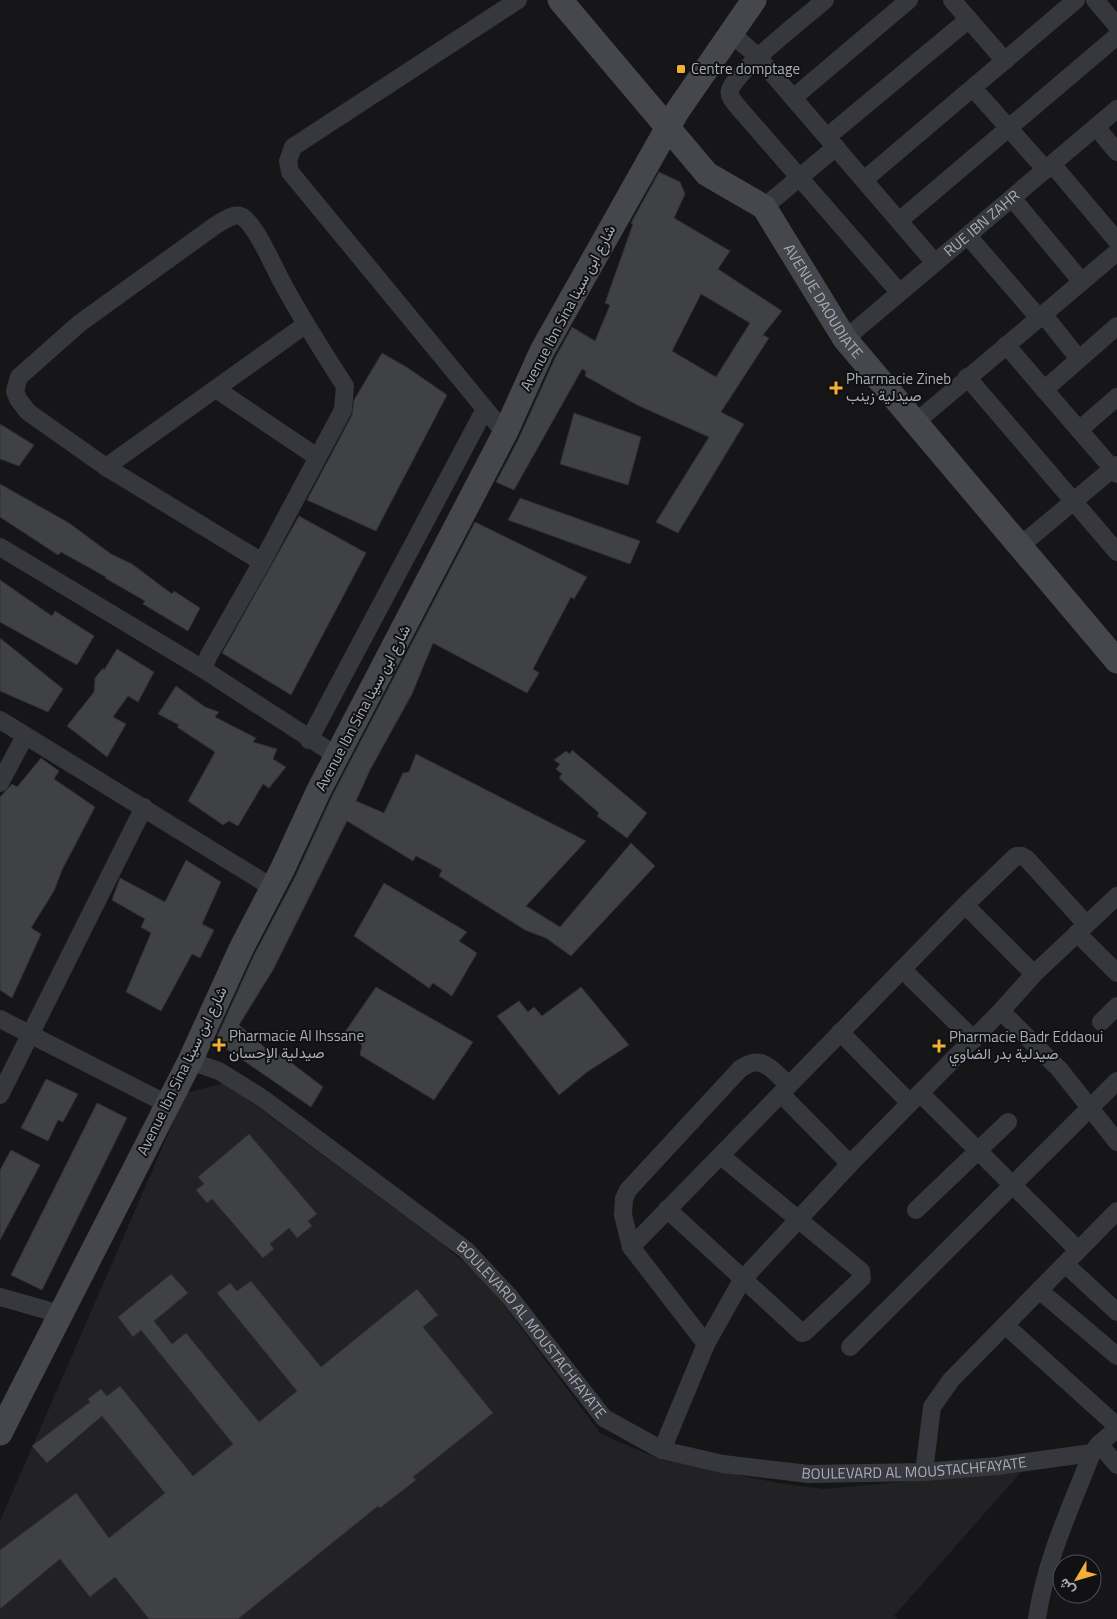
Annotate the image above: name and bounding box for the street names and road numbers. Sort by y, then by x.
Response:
street label: RUE IBN ZAHR [938,184,1024,262]
street label: Avenue Ibn Sina شارع ابن سينا [514,220,621,395]
street label: AVENUE DAOUDIATE [778,239,869,364]
street label: Avenue Ibn Sina شارع ابن سينا [309,620,416,795]
street label: Avenue Ibn Sina شارع ابن سينا [131,982,233,1159]
street label: BOULEVARD AL MOUSTACHFAYATE [452,1235,612,1423]
street label: BOULEVARD AL MOUSTACHFAYATE [800,1450,1028,1485]

